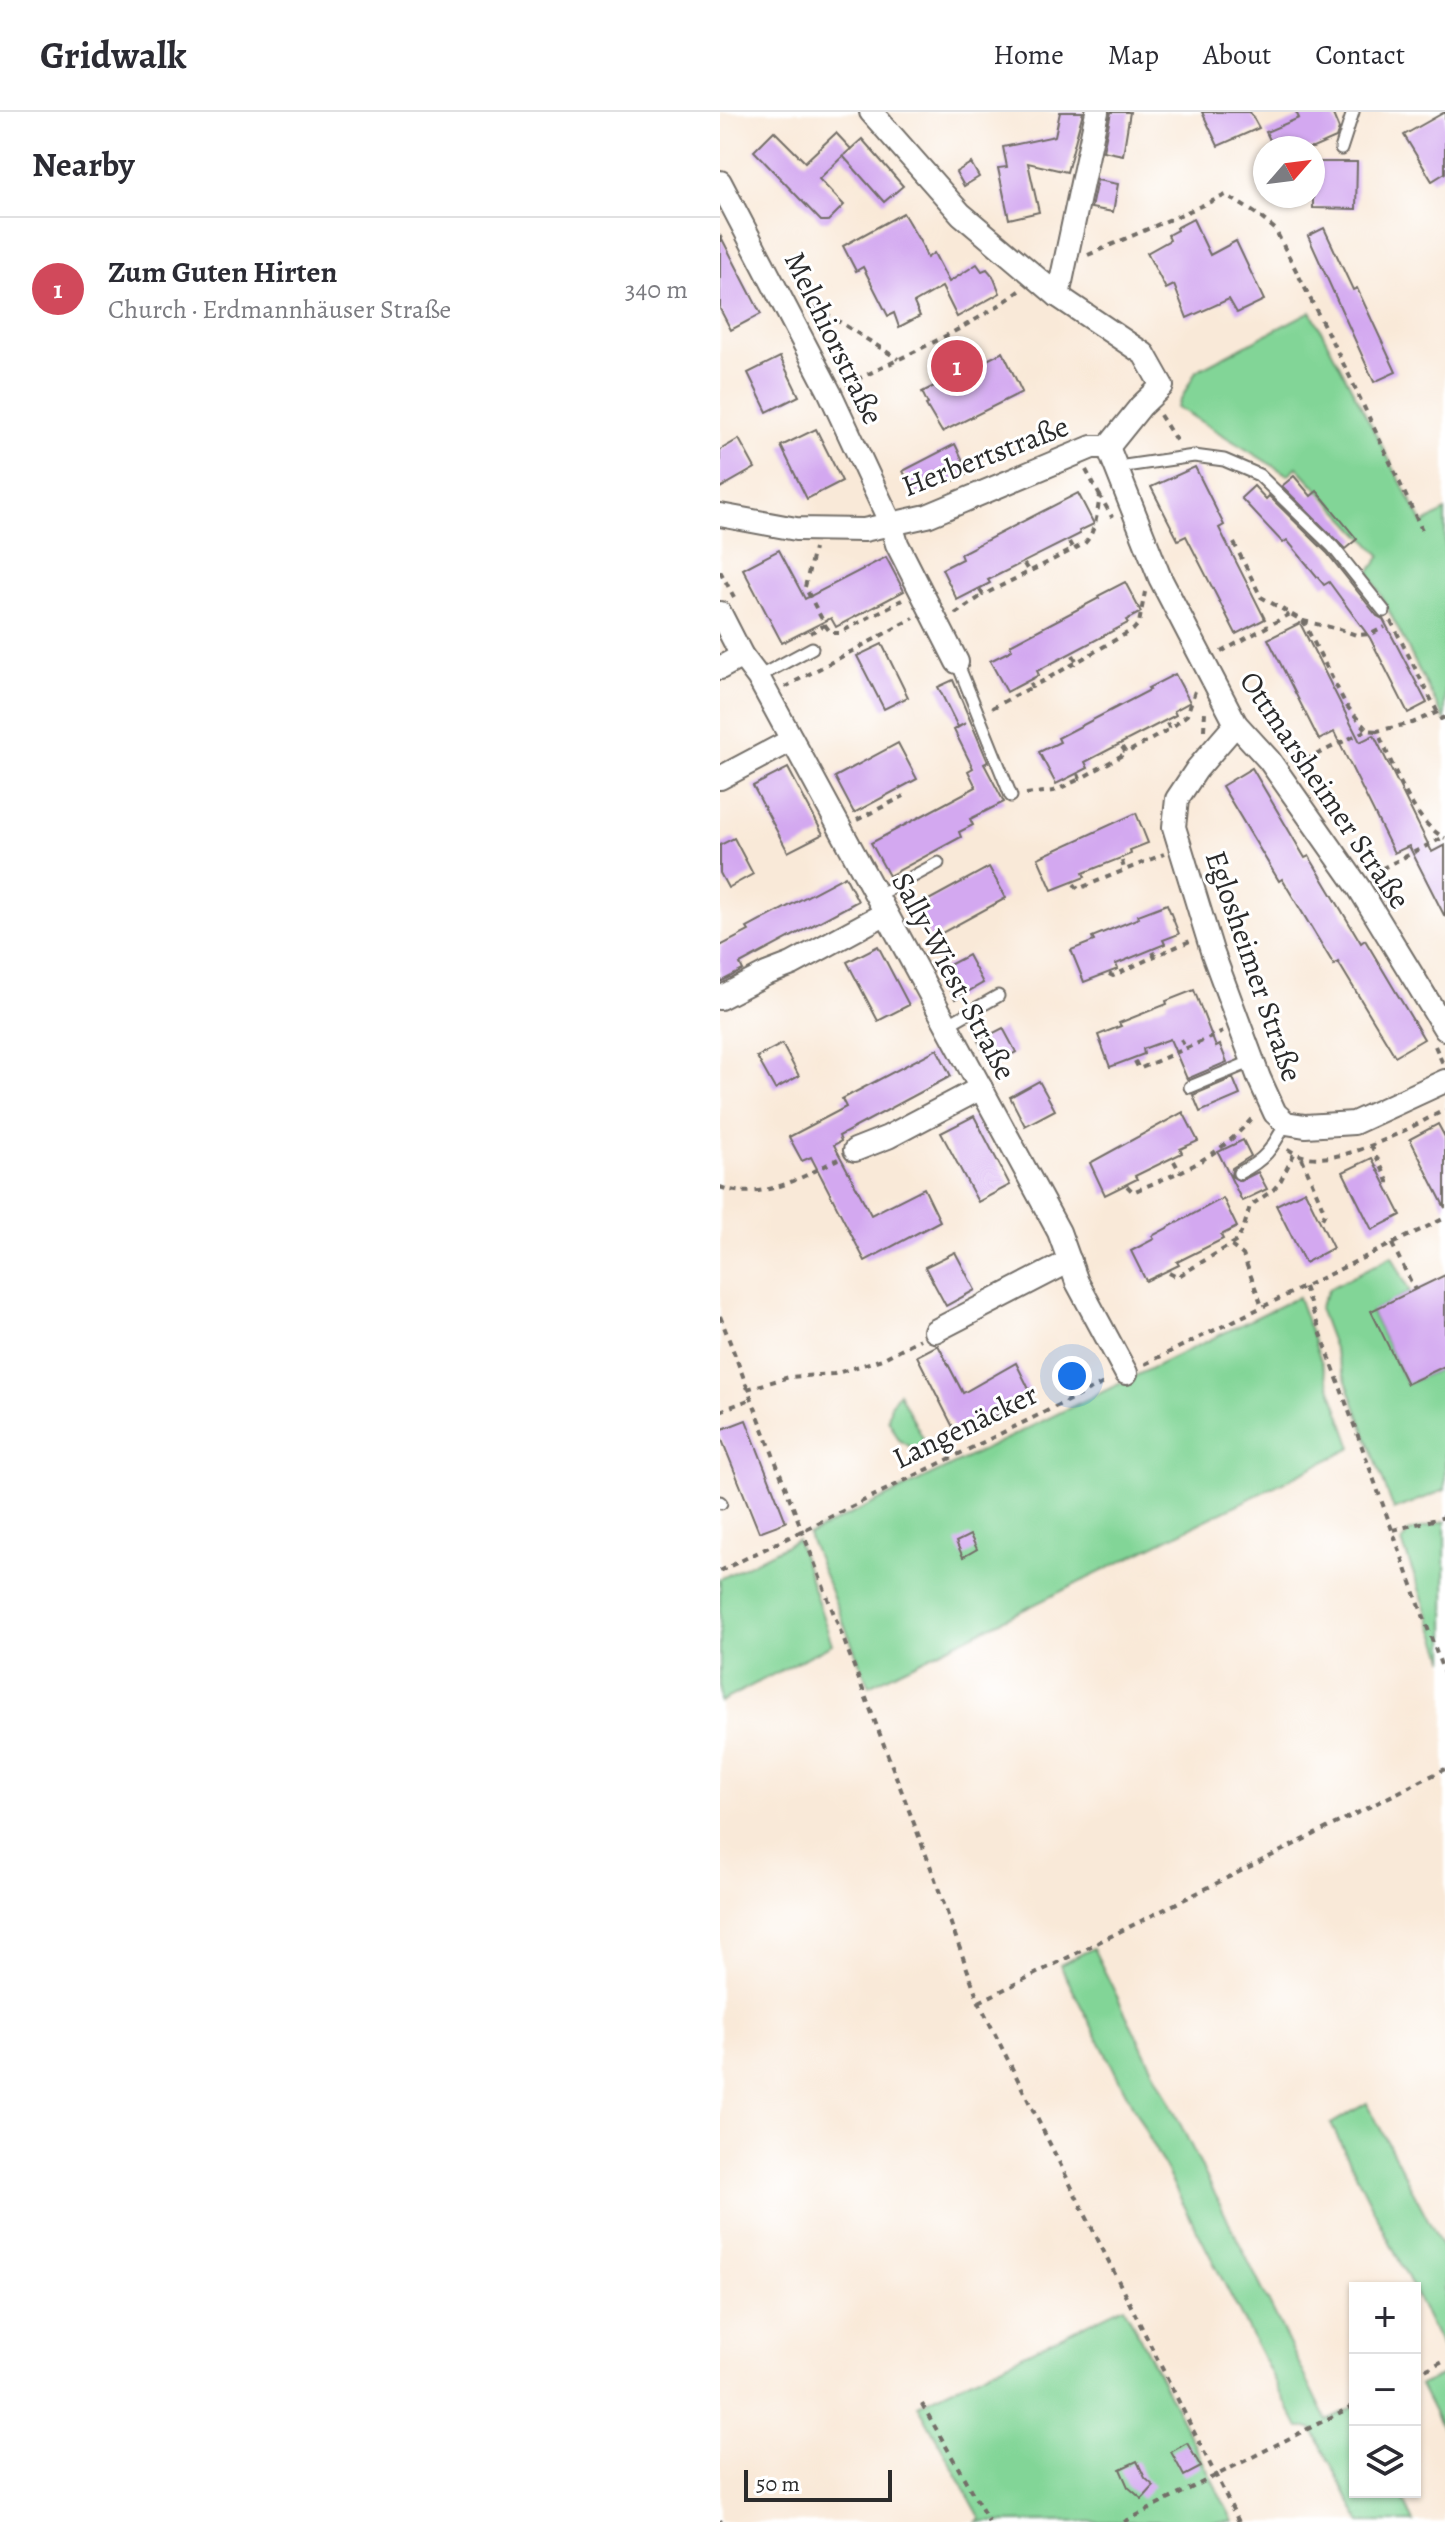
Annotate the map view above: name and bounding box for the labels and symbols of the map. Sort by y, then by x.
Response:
north arrow [1253,136,1325,208]
street label: Melchiorstraße [775,245,893,431]
pin: 1 [931,336,983,396]
street label: Herbertstraße [896,406,1074,506]
street label: Ottmarsheimer Straße [1230,663,1420,917]
street label: Eglosheimer Straße [1196,845,1312,1087]
street label: Sally-Wiest-Straße [882,865,1026,1087]
your location [1052,1356,1092,1396]
street label: Langenäcker [886,1374,1044,1478]
scale bar [744,2466,892,2502]

